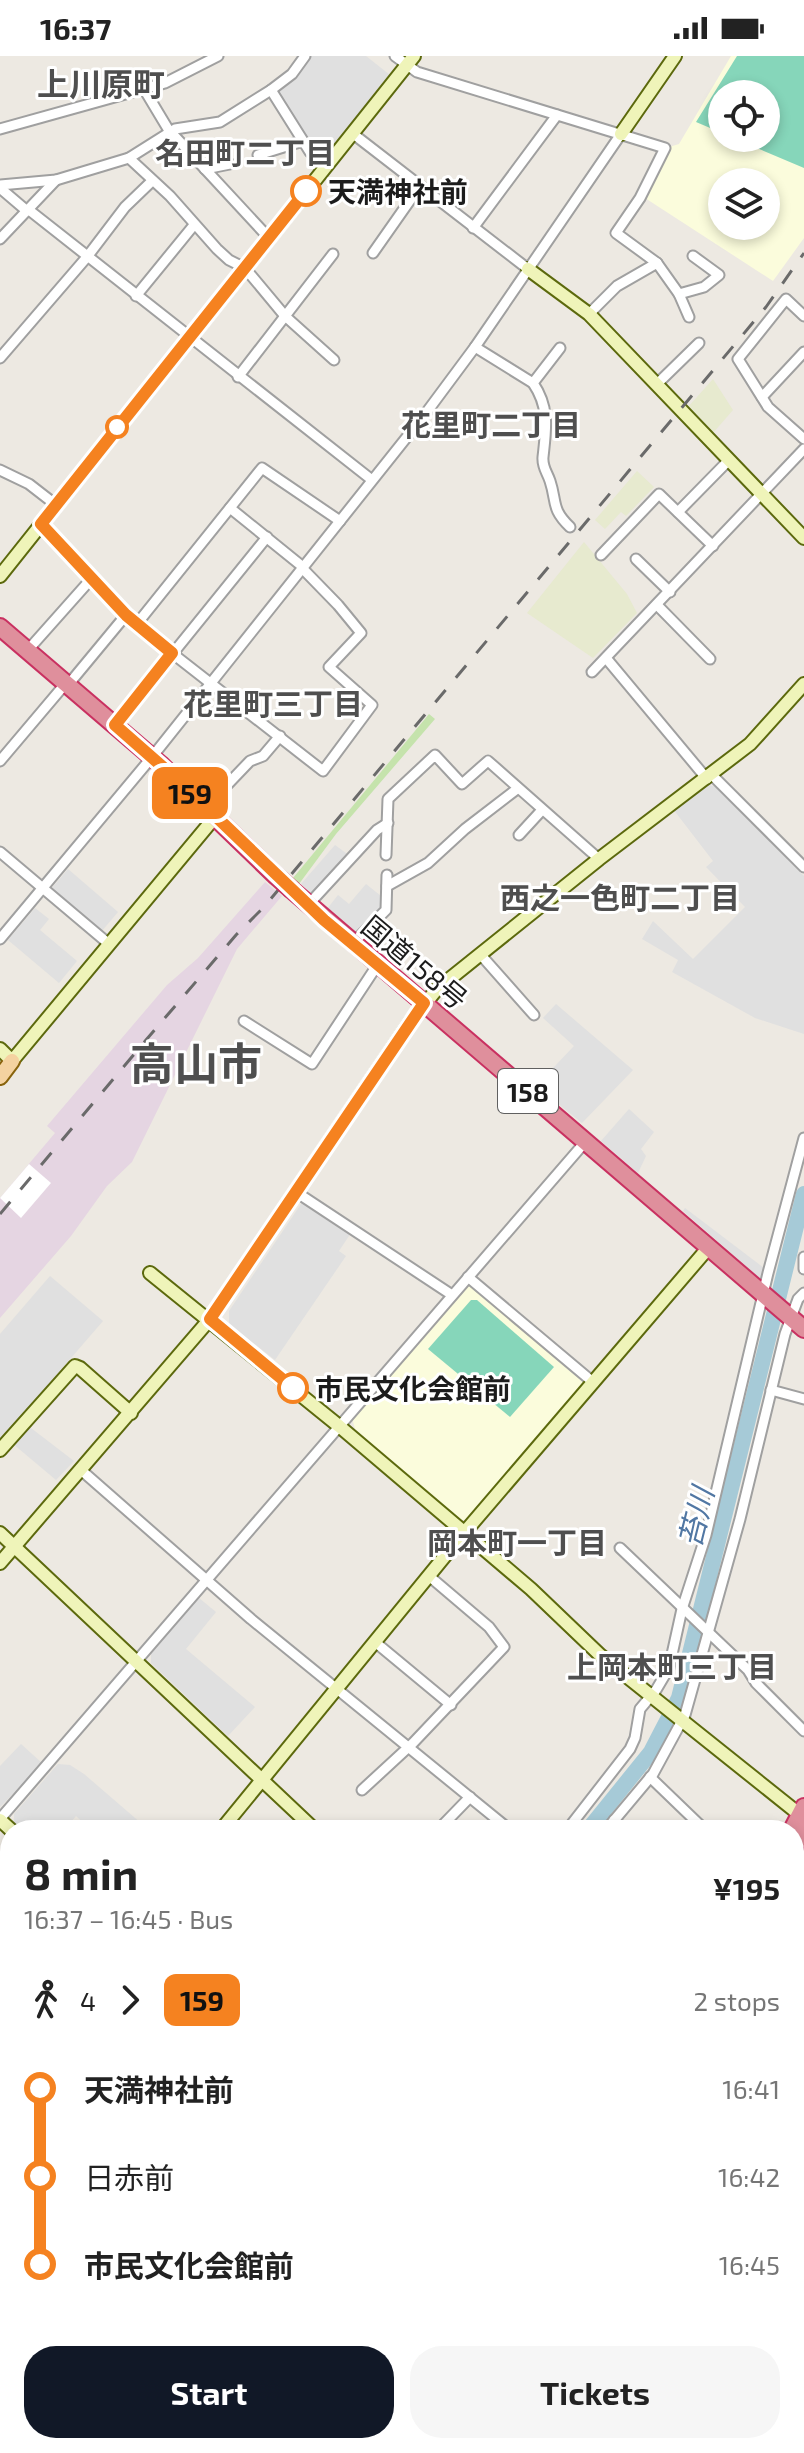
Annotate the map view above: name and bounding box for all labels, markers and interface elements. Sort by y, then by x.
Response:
text: 16:37 [40,10,111,46]
district label: 上川原町 [37,64,165,102]
map controls [708,80,780,240]
button: locate [708,80,780,152]
district label: 名田町二丁目 [155,134,335,170]
button: layers [708,168,780,240]
place label: 天満神社前 [328,174,468,208]
marker: 天満神社前 [291,176,321,206]
district label: 花里町二丁目 [401,406,581,442]
unlabelled marker [106,416,128,438]
district label: 花里町三丁目 [183,685,363,721]
line badge: 159 [144,767,236,819]
text: 159 [168,776,212,810]
district label: 西之一色町二丁目 [500,879,740,915]
street label: 国道158号 [355,908,475,1016]
district label: 高山市 [130,1036,262,1089]
road number: 158 [498,1069,558,1113]
place label: 市民文化会館前 [315,1371,511,1405]
marker: 市民文化会館前 [278,1373,308,1403]
water label: 苔川 [670,1481,720,1550]
district label: 岡本町一丁目 [427,1524,607,1560]
district label: 上岡本町三丁目 [567,1648,777,1684]
text: 8 min [24,1846,138,1899]
text: ¥195 [713,1870,780,1906]
text: 16:37 – 16:45 · Bus [24,1903,233,1934]
icon: walk [24,1978,68,2022]
icon: forward [108,1978,152,2022]
text: 159 [180,1983,224,2017]
text: 4 [80,1985,96,2016]
text: 2 stops [693,1985,780,2016]
text: 天満神社前 [84,2071,234,2107]
text: 16:41 [722,2073,780,2104]
text: 日赤前 [84,2159,174,2195]
text: 16:42 [718,2161,780,2192]
text: 市民文化会館前 [84,2247,294,2283]
text: 16:45 [719,2249,780,2280]
button: Start [24,2346,394,2438]
button: Tickets [410,2346,780,2438]

